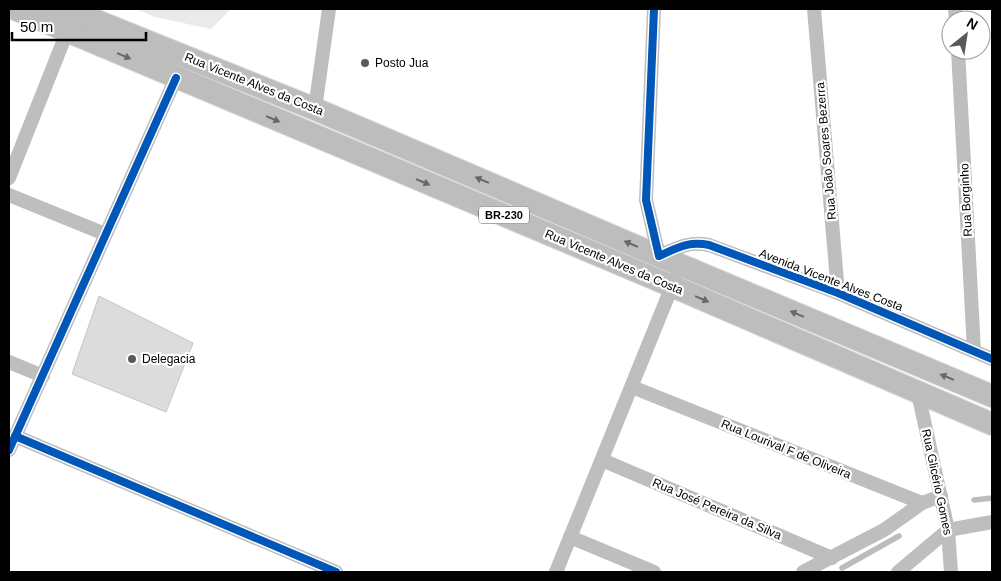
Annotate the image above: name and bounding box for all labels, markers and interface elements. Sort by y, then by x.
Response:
scale bar [12,10,146,42]
north arrow [941,10,991,60]
text: N [964,14,981,33]
text: 50 m [20,18,53,35]
street label: Rua Vicente Alves da Costa [183,50,326,118]
one-way arrow [117,52,131,60]
place label: Posto Jua [375,56,429,70]
marker: Posto Jua [359,57,371,69]
street label: Rua João Soares Bezerra [813,81,839,220]
one-way arrow [266,115,280,123]
street label: Rua Borginho [957,163,975,237]
one-way arrow [475,176,489,184]
one-way arrow [416,178,430,186]
road number: BR-230 [479,206,529,224]
street label: Rua Vicente Alves da Costa [543,227,685,298]
one-way arrow [624,240,638,248]
street label: Avenida Vicente Alves Costa [757,246,905,314]
one-way arrow [695,296,709,304]
one-way arrow [790,310,804,318]
place label: Delegacia [142,352,196,366]
marker: Delegacia [126,353,138,365]
one-way arrow [939,373,954,381]
street label: Rua Lourival F de Oliveira [719,417,853,482]
street label: Rua Glicério Gomes [919,428,955,536]
street label: Rua José Pereira da Silva [650,475,784,543]

